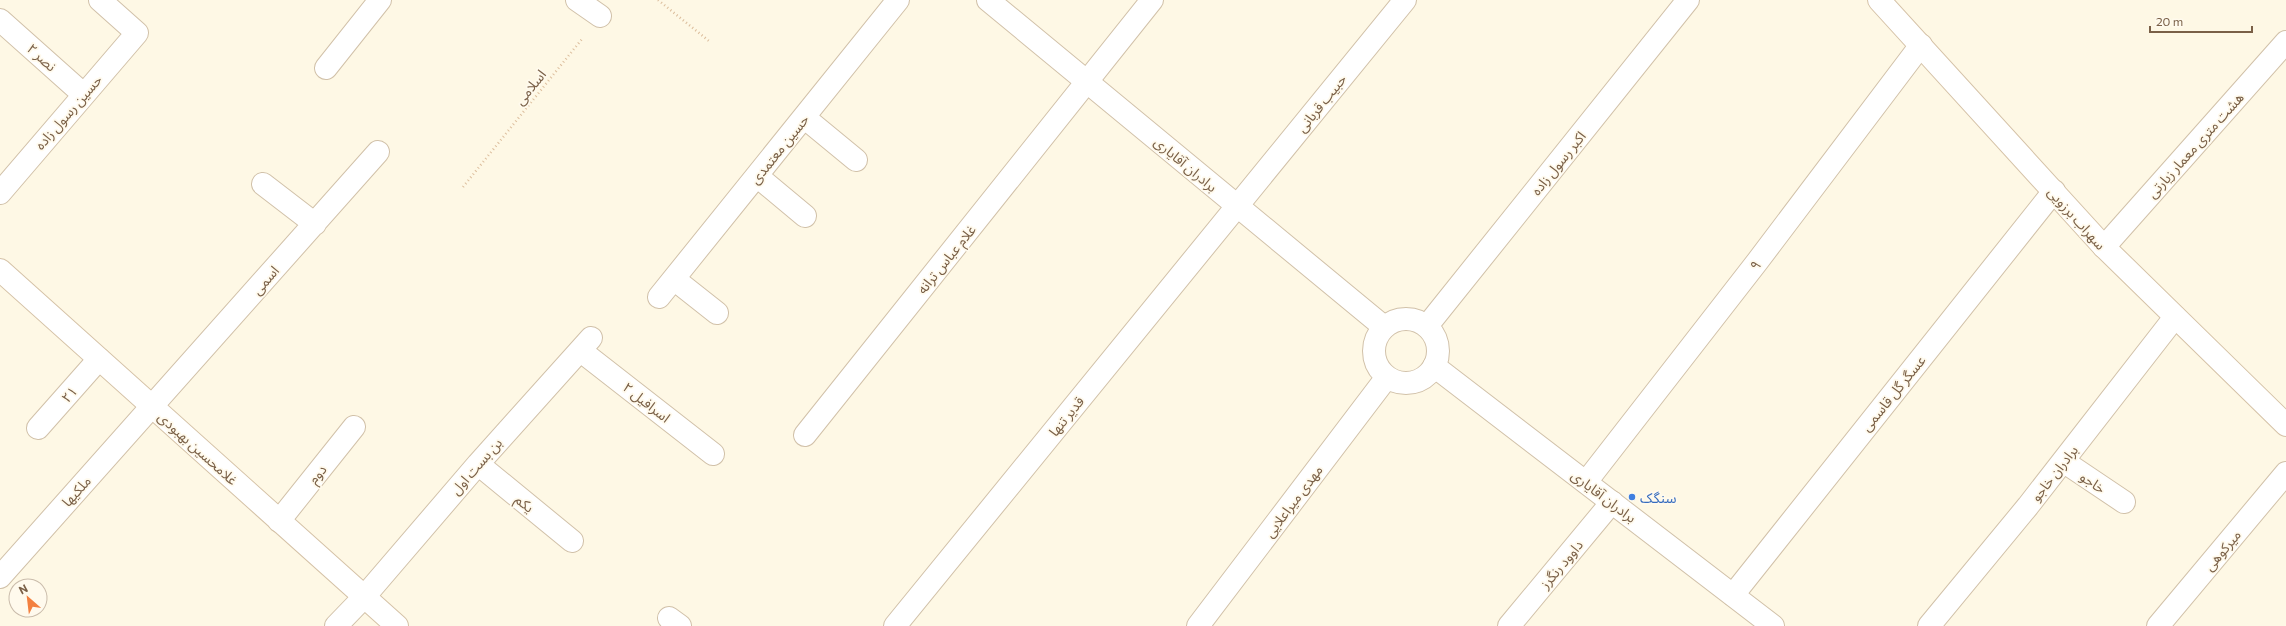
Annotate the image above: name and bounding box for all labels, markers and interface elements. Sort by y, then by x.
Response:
scale bar [2150,8,2252,34]
text: 20 m [2156,14,2183,28]
street label: نصر ۲ [23,40,60,75]
street label: اسلامی [511,66,550,109]
street label: حسین رسول زاده [31,71,106,153]
street label: حبیب قربانی [1293,71,1350,136]
street label: هشت متری معمار زیارتی [2143,89,2248,202]
street label: حسین معتمدی [746,111,813,188]
street label: اکبر رسول زاده [1527,128,1590,199]
street label: برادران آقایاری [1150,133,1221,196]
street label: سهراب برزویی [2044,183,2110,253]
street label: غلام عباس ترانه [913,221,981,299]
street label: ۹ [1746,257,1764,273]
street label: اسمی [248,262,283,299]
street label: عسگر گل قاسمی [1857,352,1930,435]
street label: اسرافیل ۲ [619,378,674,426]
street label: ۲۱ [57,382,81,406]
street label: قدیر تنها [1045,393,1088,440]
street label: غلامحسین بهبودی [154,408,241,489]
street label: بن بست اول [447,434,506,499]
street label: برادران خاجو [2027,441,2082,505]
street label: دوم [304,461,332,489]
street label: مهدی میراعلایی [1260,461,1327,541]
street label: برادران آقایاری [1568,466,1640,527]
street label: خاجو [2076,467,2109,497]
street label: ملکیها [58,472,95,510]
place label: سنگک [1640,489,1677,506]
street label: یکم [510,490,538,518]
marker: سنگک [1627,492,1637,502]
street label: میرکوهی [2200,526,2245,575]
street label: داوود رنگرز [1535,536,1587,593]
north arrow [8,578,48,618]
text: N [16,581,30,596]

